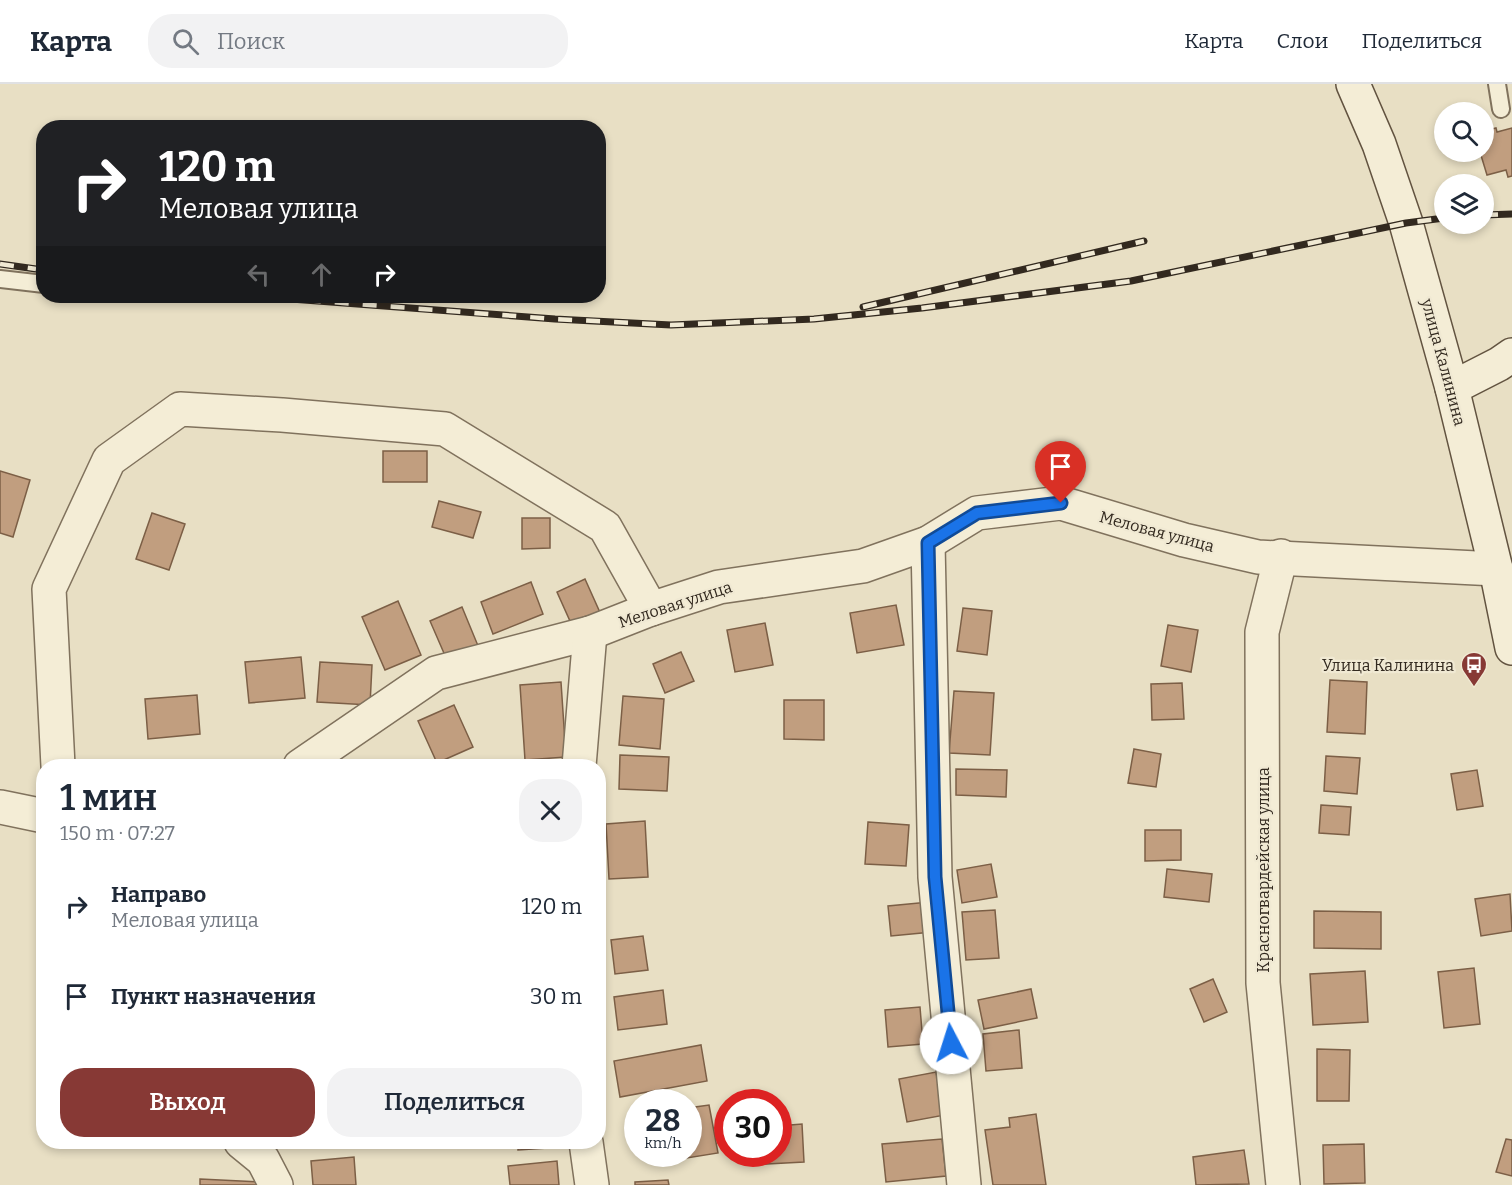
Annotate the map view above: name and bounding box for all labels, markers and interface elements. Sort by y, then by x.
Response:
search box [148,14,568,68]
text: Карта [30,25,112,58]
icon: search [169,25,202,58]
text: Поиск [217,28,285,55]
text: Карта [1184,28,1243,54]
text: Слои [1276,28,1328,54]
text: Поделиться [1361,28,1482,54]
map controls [1434,102,1494,234]
button: search [1434,102,1494,162]
text: 120 m [159,142,275,192]
icon: right [60,144,138,222]
button: layers [1434,174,1494,234]
text: Меловая улица [159,193,358,225]
icon: left [242,258,275,291]
icon: ahead [305,258,338,291]
icon: right [368,258,401,291]
street label: улица Калинина [1417,296,1470,428]
pin [1035,441,1086,503]
icon: arrive [1044,450,1077,483]
street label: Меловая улица [1097,507,1217,556]
street label: Меловая улица [616,577,734,632]
bus stop icon: Улица Калинина [1459,650,1489,688]
place label: Улица Калинина [1322,656,1454,675]
street label: Красногвардейская улица [1254,767,1273,973]
text: 1 мин [60,776,157,820]
button: close [519,779,582,842]
text: 150 m · 07:27 [60,821,175,845]
text: Направо [111,881,206,908]
icon: right [60,890,93,923]
text: 120 m [522,893,582,920]
text: Меловая улица [111,908,259,932]
icon: arrive [60,980,93,1013]
text: Пункт назначения [111,983,316,1010]
text: 30 m [530,983,582,1010]
position arrow [919,1011,983,1075]
button: Выход [60,1068,315,1137]
button: Поделиться [327,1068,582,1137]
speed limit sign: 30 [714,1089,792,1167]
text: 28 [646,1103,680,1139]
text: km/h [644,1134,682,1152]

